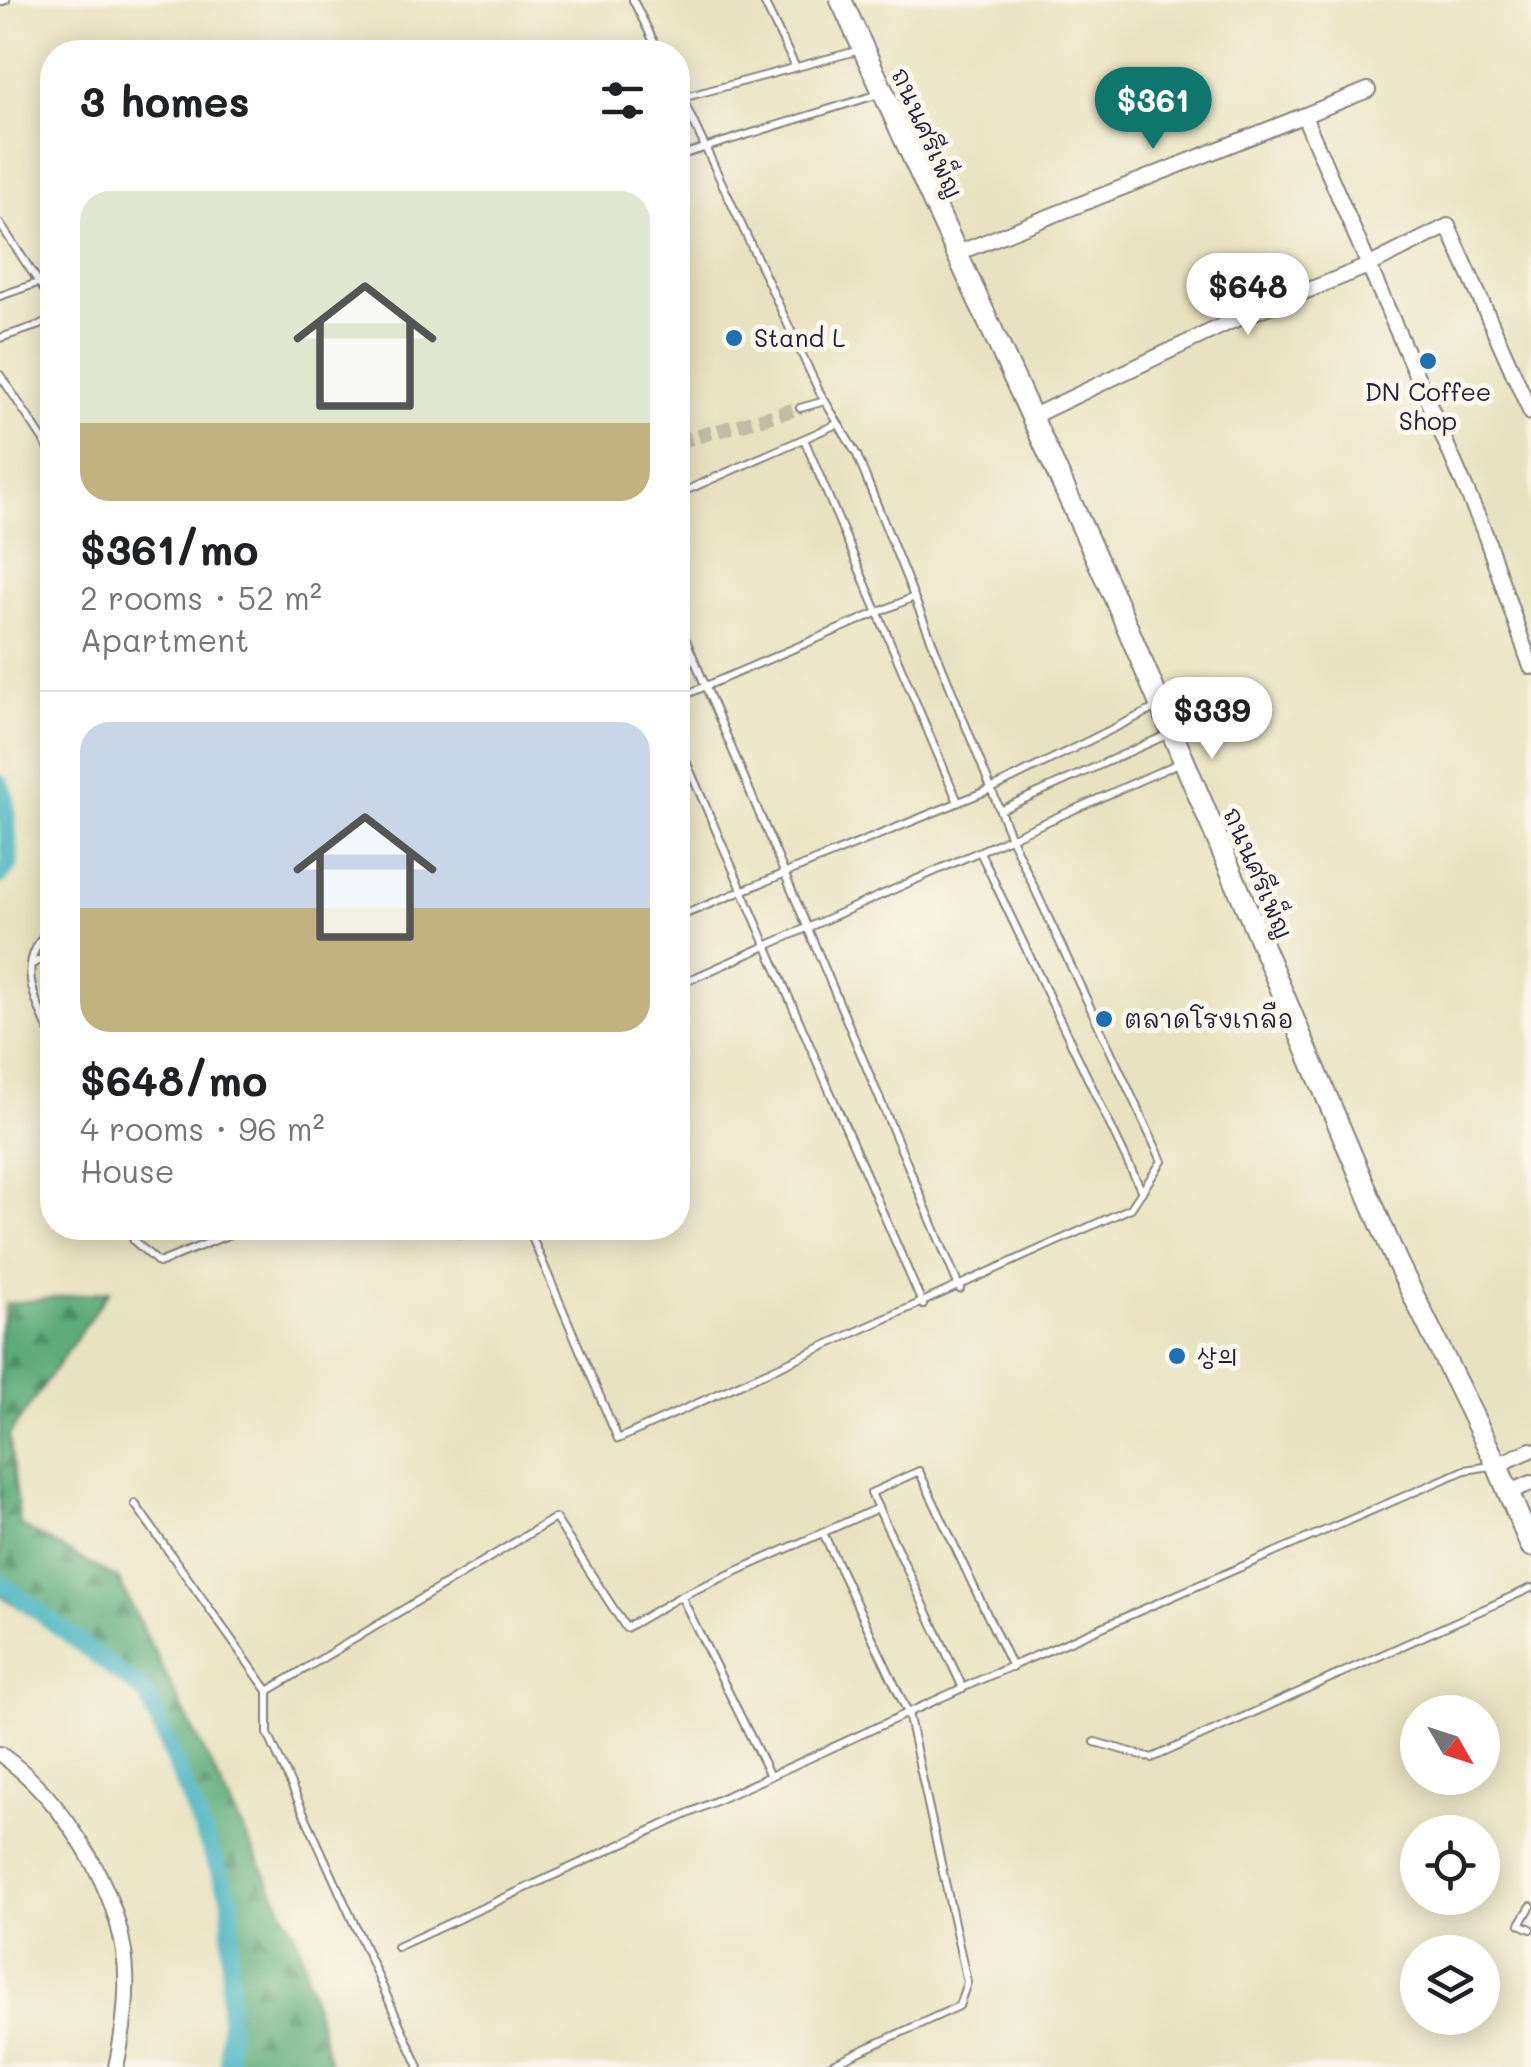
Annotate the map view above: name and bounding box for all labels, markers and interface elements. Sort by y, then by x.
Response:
street label: ถนนศรีเพ็ญ [885,61,973,203]
pin: $361 [1094,67,1212,152]
text: 3 homes [80,73,250,128]
icon: filters [595,73,650,128]
text: $361 [1117,78,1189,120]
pin: $648 [1189,253,1307,338]
icon: home [275,256,455,436]
text: $648 [1208,264,1288,306]
place label: Stand L [754,321,846,353]
marker: Stand L [723,327,745,349]
marker: DN Coffee Shop [1417,350,1439,372]
place label: DN Coffee Shop [1365,375,1491,436]
text: $361/mo [80,521,259,576]
text: 2 rooms · 52 m² [80,576,322,618]
text: Apartment [80,618,249,660]
pin: $339 [1153,677,1271,762]
text: $339 [1173,688,1251,730]
icon: home [275,787,455,967]
street label: ถนนศรีเพ็ญ [1217,801,1303,943]
place label: ตลาดโรงเกลือ [1124,1001,1294,1034]
marker: ตลาดโรงเกลือ [1093,1008,1115,1030]
text: $648/mo [80,1052,267,1107]
text: 4 rooms · 96 m² [80,1107,325,1149]
text: House [80,1149,175,1191]
place label: 상의 [1197,1339,1237,1371]
marker: 상의 [1166,1345,1188,1367]
north arrow [1400,1695,1500,1795]
map controls [1400,1695,1500,2035]
button: locate [1400,1815,1500,1915]
button: layers [1400,1935,1500,2035]

